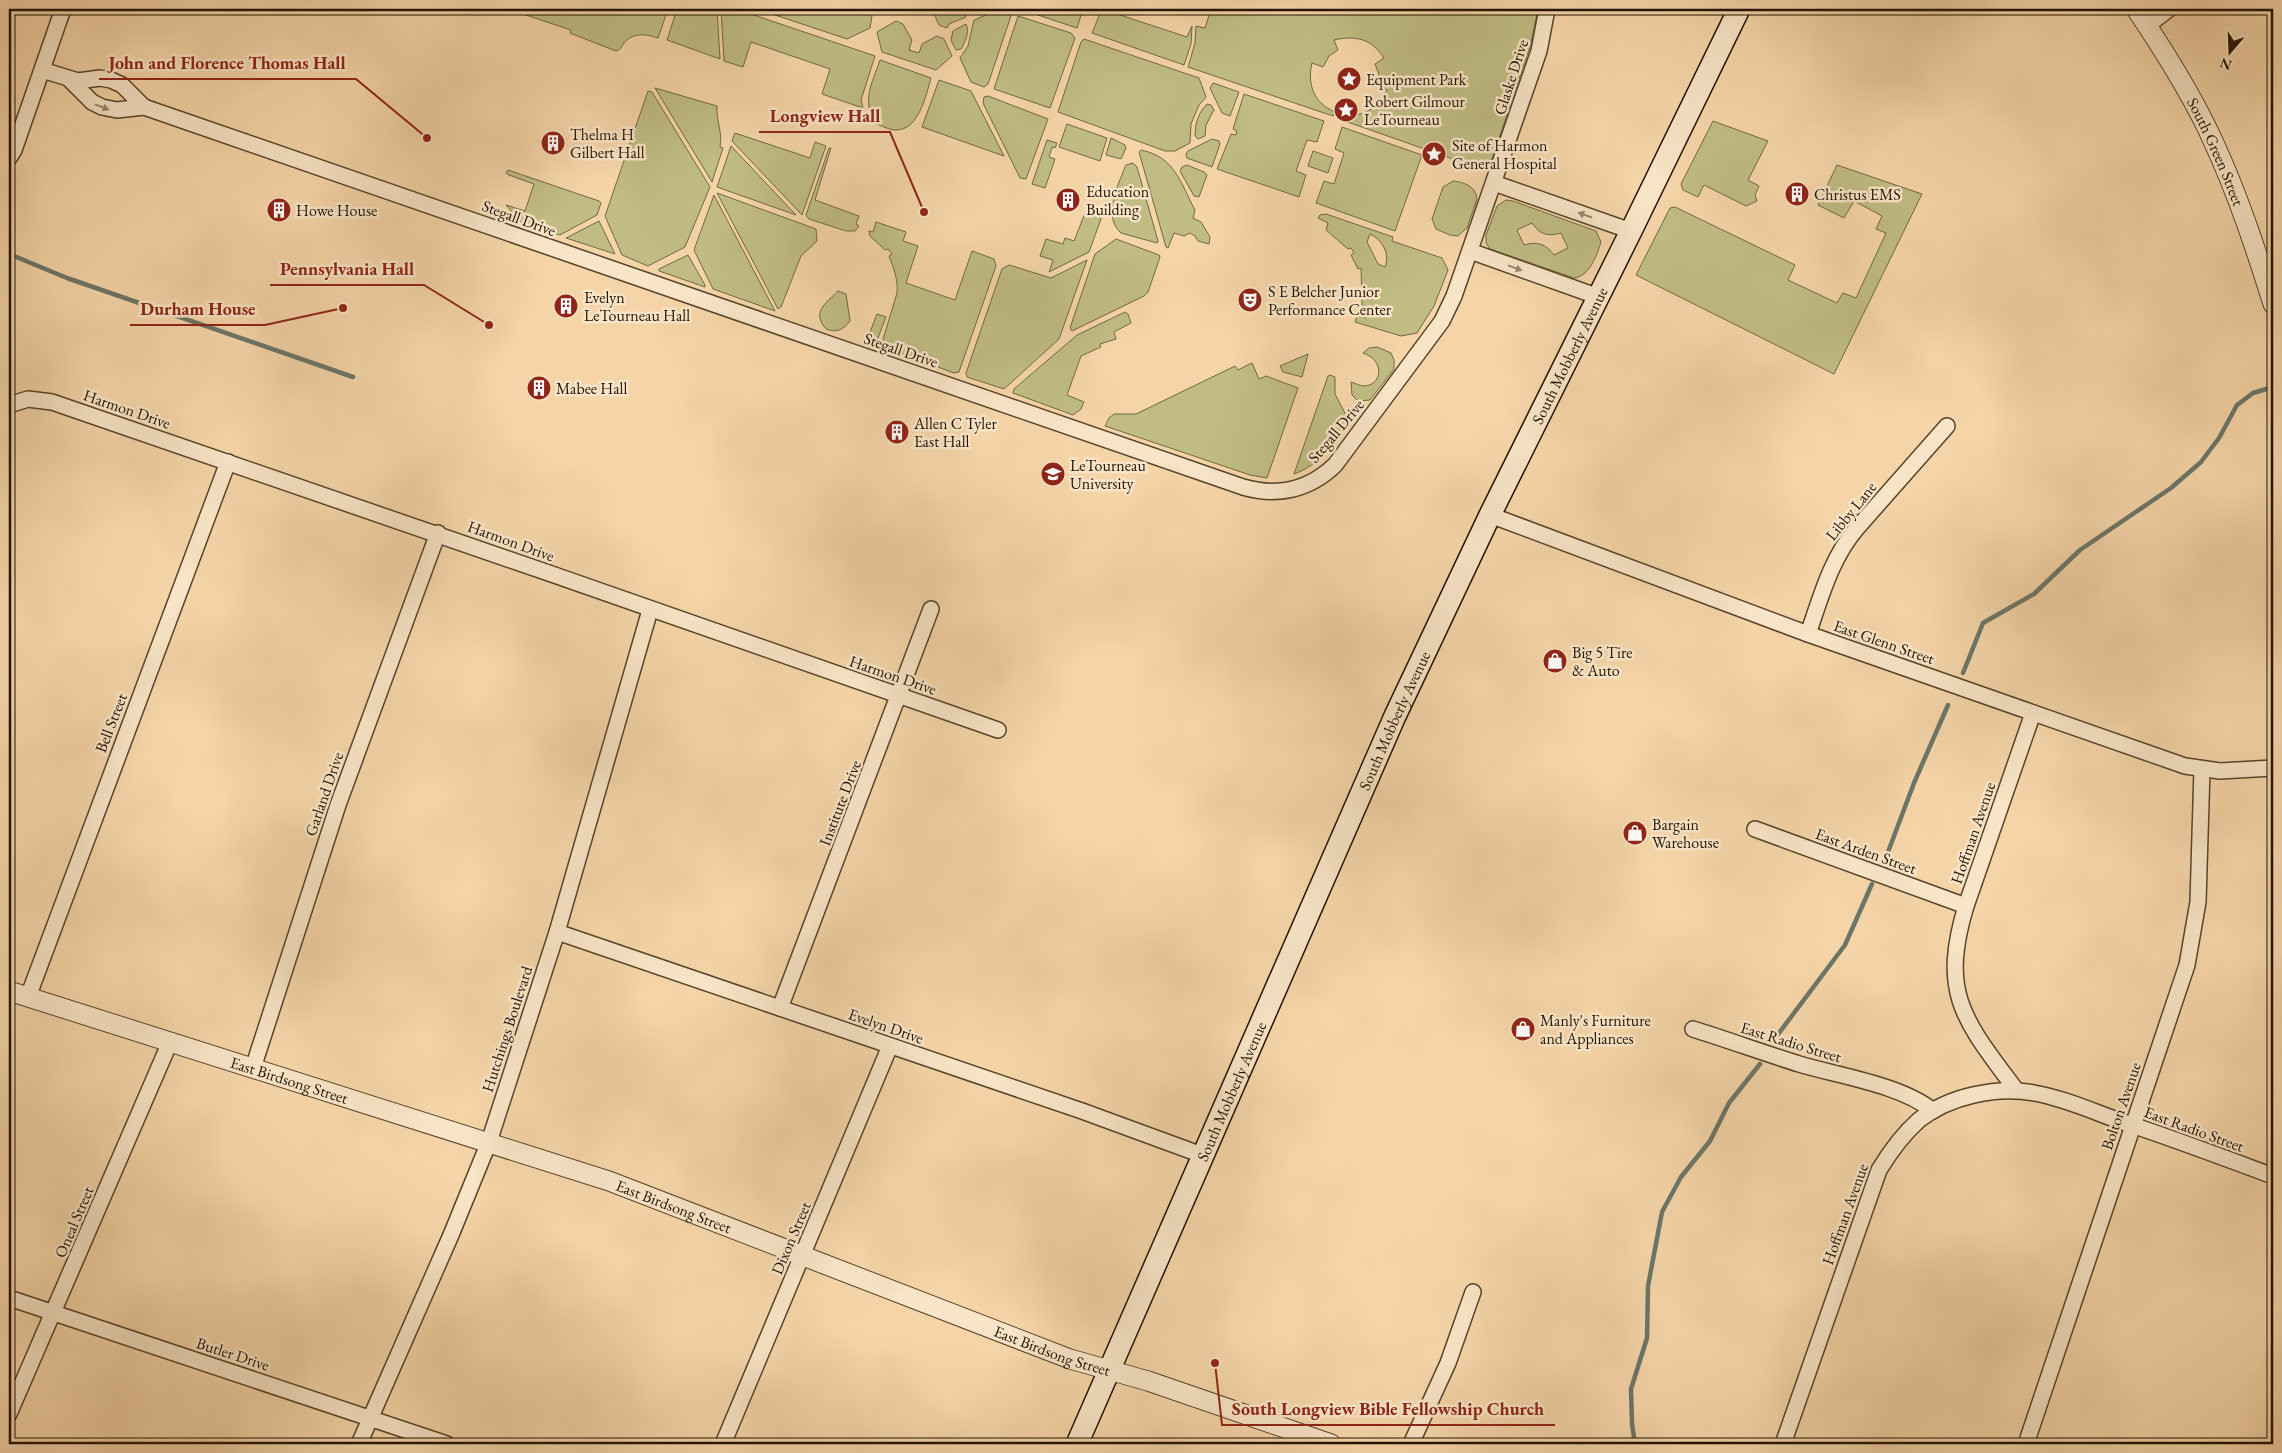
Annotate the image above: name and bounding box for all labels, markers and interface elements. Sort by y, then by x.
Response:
north arrow [2204,28,2254,78]
street label: Glaske Drive [1489,37,1533,117]
callout: John and Florence Thomas Hall [99,46,356,79]
text: John and Florence Thomas Hall [106,51,346,74]
text: N [2217,54,2234,75]
place icon: Equipment Park [1336,66,1362,92]
place label: Equipment Park [1366,69,1467,90]
place label: Robert Gilmour LeTourneau [1364,91,1466,130]
street label: South Green Street [2183,94,2249,209]
place icon: Robert Gilmour LeTourneau [1333,97,1359,123]
callout: Longview Hall [759,99,890,132]
one-way arrow [95,103,110,111]
text: Longview Hall [770,104,880,127]
place label: Thelma H Gilbert Hall [570,124,645,163]
building icon: Thelma H Gilbert Hall [540,130,566,156]
place label: Site of Harmon General Hospital [1452,135,1557,174]
place icon: Site of Harmon General Hospital [1421,141,1447,167]
place label: Education Building [1086,181,1150,220]
building icon: Christus EMS [1784,181,1810,207]
place label: Christus EMS [1814,184,1901,205]
building icon: Education Building [1055,187,1081,213]
street label: Stegall Drive [479,195,559,241]
building icon: Howe House [266,197,292,223]
place label: Howe House [296,200,377,221]
one-way arrow [1578,211,1593,218]
callout: Pennsylvania Hall [270,252,424,285]
text: Pennsylvania Hall [280,257,414,280]
one-way arrow [1508,265,1523,272]
place label: S E Belcher Junior Performance Center [1268,281,1392,320]
street label: South Mobberly Avenue [1526,283,1612,427]
place label: Evelyn LeTourneau Hall [584,287,690,326]
theatre icon: S E Belcher Junior Performance Center [1237,287,1263,313]
callout: Durham House [130,292,265,325]
building icon: Evelyn LeTourneau Hall [553,293,579,319]
text: Durham House [140,297,256,320]
street label: Stegall Drive [861,328,941,372]
building icon: Mabee Hall [526,375,552,401]
place label: Mabee Hall [556,378,627,399]
street label: Harmon Drive [81,384,173,434]
street label: Stegall Drive [1303,395,1369,467]
place label: Allen C Tyler East Hall [913,413,997,452]
building icon: Allen C Tyler East Hall [884,419,910,445]
place label: LeTourneau University [1070,455,1146,494]
school or university icon: LeTourneau University [1040,461,1066,487]
street label: Libby Lane [1821,477,1881,545]
street label: Harmon Drive [465,516,557,566]
street label: East Glenn Street [1831,615,1937,669]
place label: Big 5 Tire & Auto [1572,642,1633,681]
street label: South Mobberly Avenue [1353,647,1435,793]
shop icon: Big 5 Tire & Auto [1542,648,1568,674]
street label: Harmon Drive [847,650,939,700]
street label: Bell Street [90,690,132,756]
street label: Garland Drive [300,749,348,839]
street label: Institute Drive [814,757,866,849]
street label: Hoffman Avenue [1946,779,2000,887]
place label: Bargain Warehouse [1652,814,1719,853]
shop icon: Bargain Warehouse [1622,820,1648,846]
street label: East Arden Street [1813,823,1919,879]
street label: Hutchings Boulevard [477,962,538,1095]
street label: Evelyn Drive [846,1003,926,1049]
place label: Manly's Furniture and Appliances [1540,1010,1651,1049]
shop icon: Manly's Furniture and Appliances [1510,1016,1536,1042]
street label: East Radio Street [1738,1017,1844,1067]
street label: South Mobberly Avenue [1191,1018,1271,1164]
street label: East Birdsong Street [228,1051,351,1108]
street label: Bolton Avenue [2096,1059,2146,1153]
street label: East Radio Street [2141,1101,2247,1157]
street label: Hoffman Avenue [1817,1160,1873,1268]
street label: East Birdsong Street [613,1174,735,1238]
street label: Oneal Street [50,1183,98,1261]
street label: Dixon Street [766,1198,816,1278]
street label: East Birdsong Street [991,1320,1113,1380]
street label: Butler Drive [194,1332,272,1376]
callout: South Longview Bible Fellowship Church [1222,1392,1555,1425]
text: South Longview Bible Fellowship Church [1232,1397,1544,1420]

